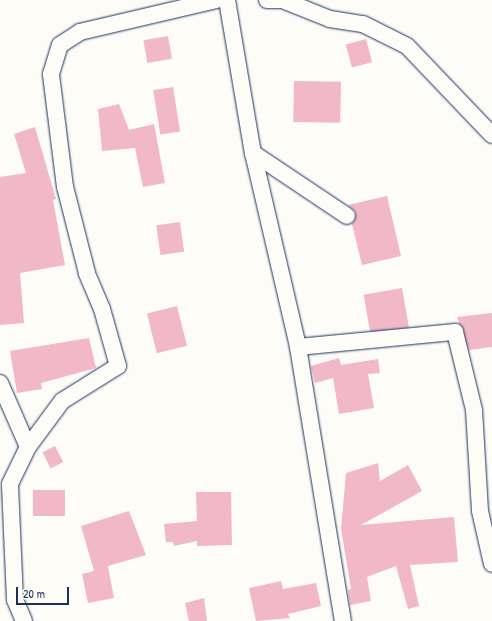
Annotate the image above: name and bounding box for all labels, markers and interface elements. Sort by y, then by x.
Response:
scale bar [18,579,71,605]
text: 20 m [23,585,45,602]

